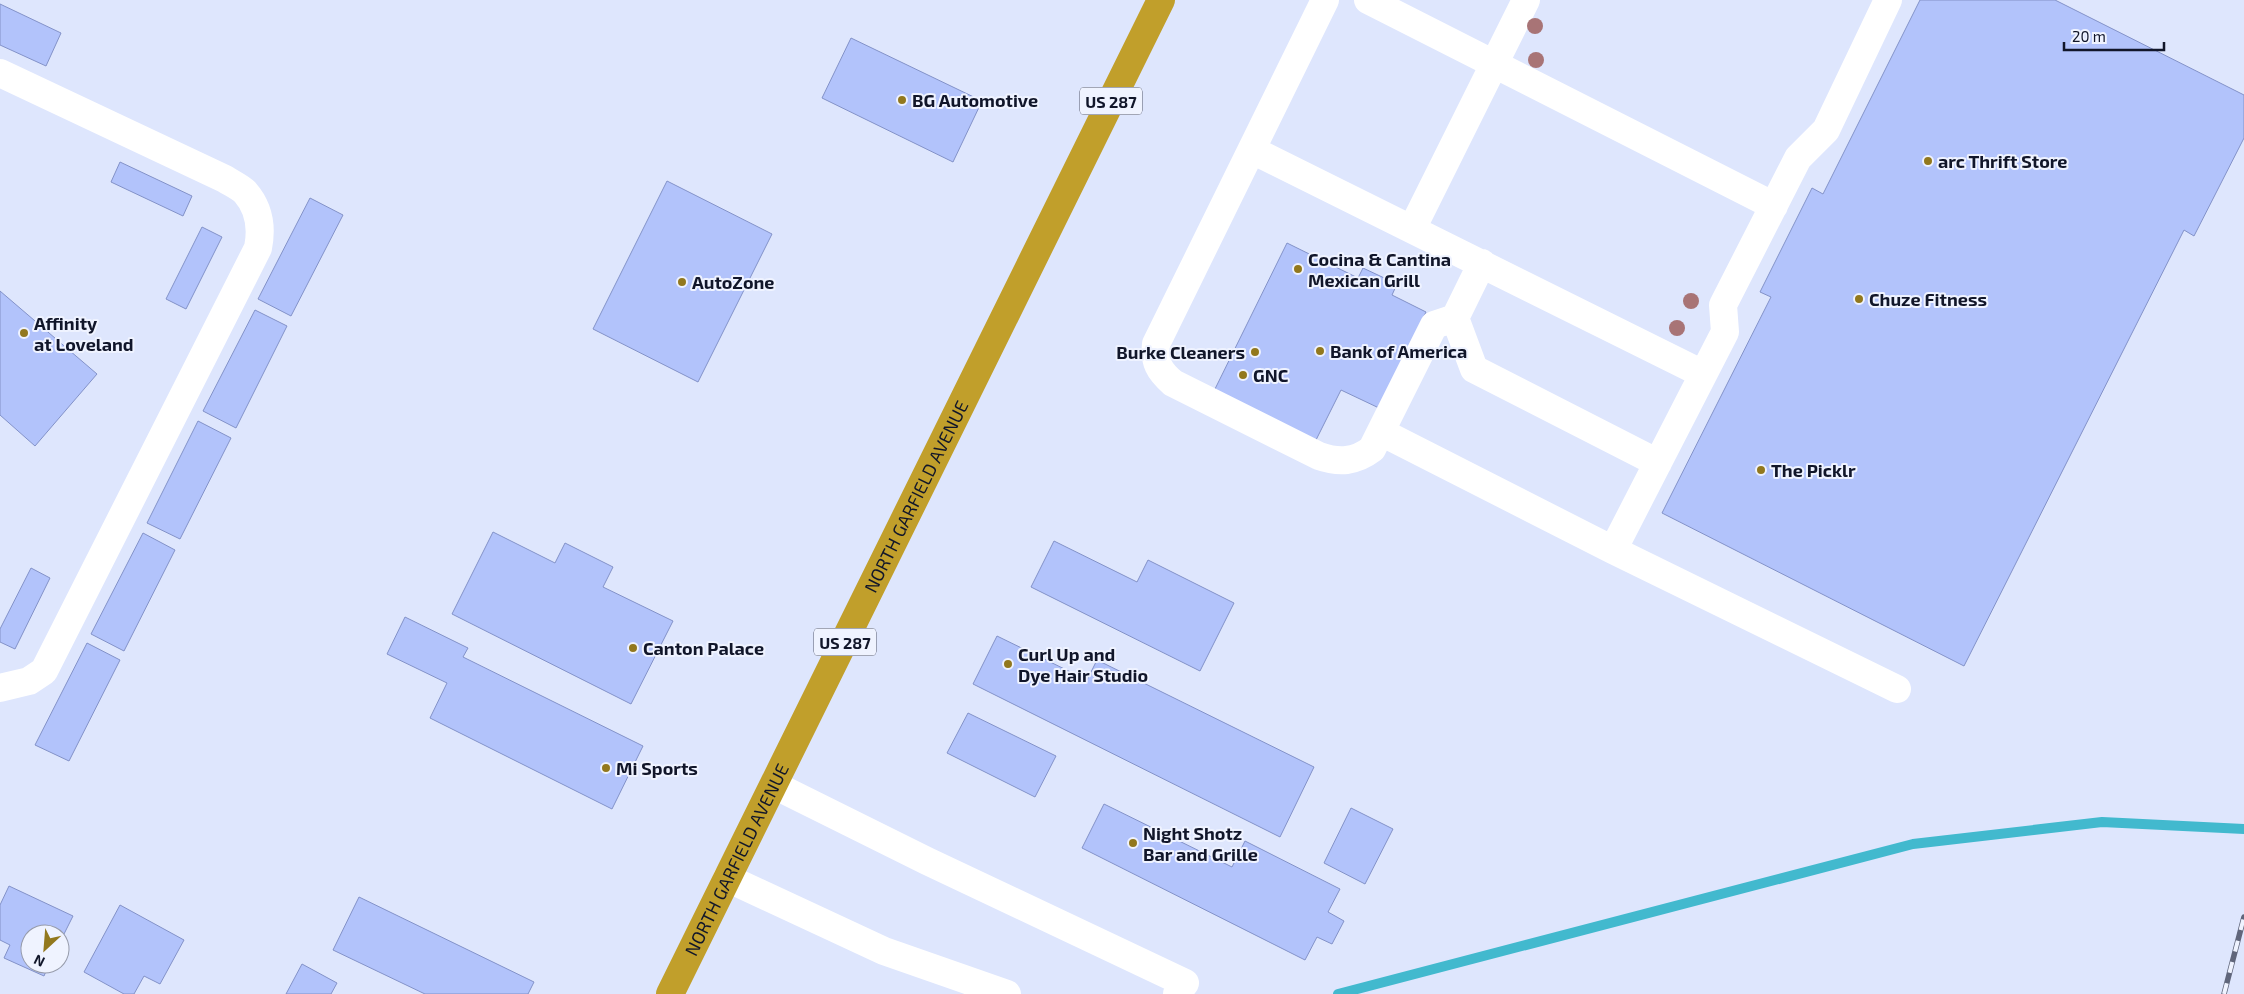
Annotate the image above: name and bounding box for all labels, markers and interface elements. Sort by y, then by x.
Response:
scale bar [2064,20,2164,52]
text: 20 m [2072,27,2106,45]
road number: US 287 [1080,88,1142,114]
place label: BG Automotive [912,89,1038,111]
marker: BG Automotive [896,94,908,106]
place label: arc Thrift Store [1938,150,2067,172]
marker: arc Thrift Store [1922,155,1934,167]
place label: Cocina & Cantina Mexican Grill [1308,248,1451,291]
marker: Cocina & Cantina Mexican Grill [1292,263,1304,275]
place label: AutoZone [692,271,774,293]
marker: AutoZone [676,276,688,288]
place label: Chuze Fitness [1869,288,1987,310]
marker: Chuze Fitness [1853,293,1865,305]
place label: Affinity at Loveland [34,312,134,355]
marker: Affinity at Loveland [18,327,30,339]
place label: Bank of America [1330,340,1467,362]
place label: Burke Cleaners [1116,341,1245,363]
marker: Bank of America [1314,345,1326,357]
marker: Burke Cleaners [1249,346,1261,358]
place label: GNC [1253,364,1289,386]
marker: GNC [1237,369,1249,381]
street label: NORTH GARFIELD AVENUE [859,397,973,596]
place label: The Picklr [1771,459,1856,481]
marker: The Picklr [1755,464,1767,476]
road number: US 287 [814,628,876,656]
place label: Canton Palace [643,637,764,659]
marker: Canton Palace [627,642,639,654]
place label: Curl Up and Dye Hair Studio [1018,643,1148,686]
marker: Curl Up and Dye Hair Studio [1002,658,1014,670]
place label: Mi Sports [616,757,698,779]
street label: NORTH GARFIELD AVENUE [680,760,793,959]
marker: Mi Sports [600,762,612,774]
place label: Night Shotz Bar and Grille [1143,822,1258,865]
marker: Night Shotz Bar and Grille [1127,837,1139,849]
north arrow [20,924,70,974]
text: N [31,951,47,971]

